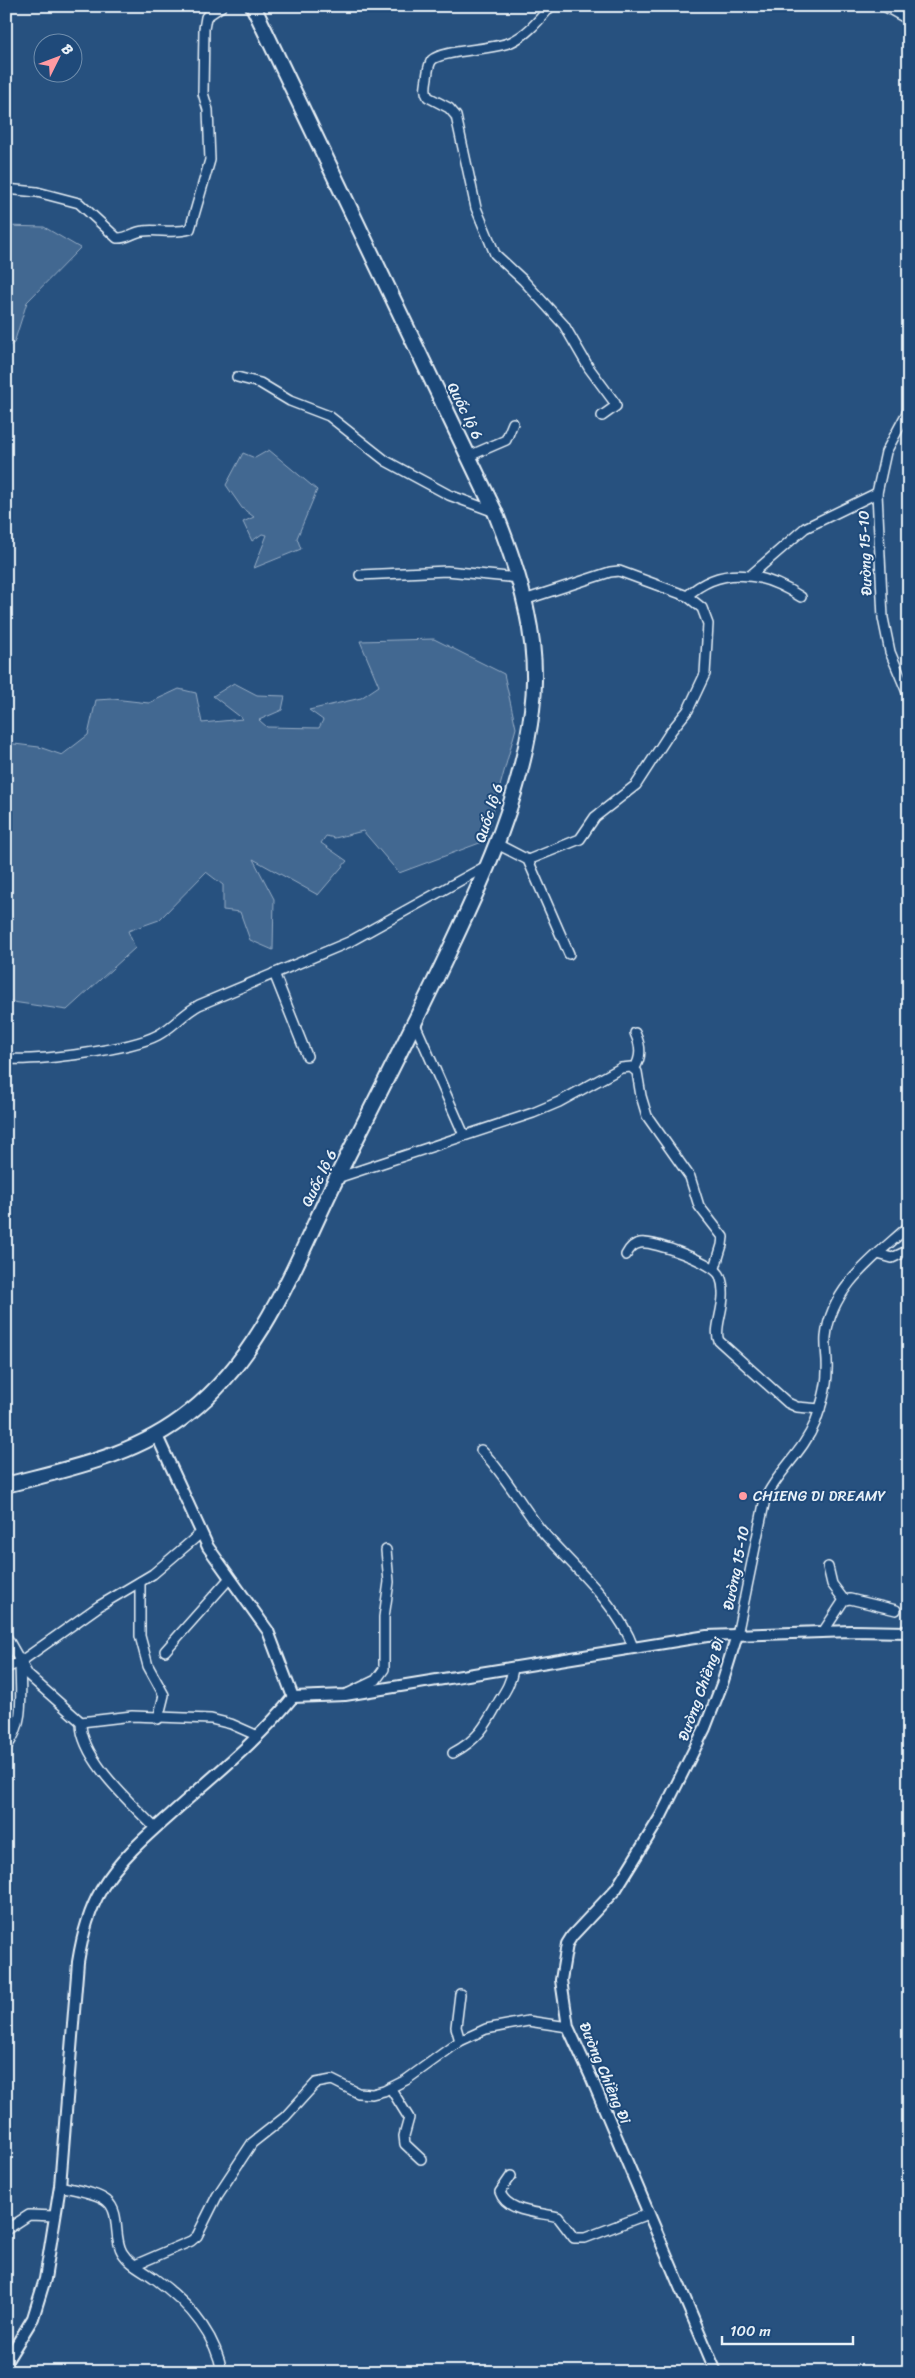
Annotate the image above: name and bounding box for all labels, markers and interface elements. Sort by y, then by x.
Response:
north arrow [32,32,82,82]
text: B [55,38,80,61]
street label: Quốc lộ 6 [440,378,490,444]
street label: Đường 15-10 [851,510,879,596]
street label: Quốc lộ 6 [467,780,511,846]
street label: Quốc lộ 6 [294,1145,344,1211]
place label: CHIENG DI DREAMY [753,1483,887,1509]
marker: CHIENG DI DREAMY [737,1490,749,1502]
street label: Đường 15-10 [715,1524,757,1612]
street label: Đường Chiềng Đi [670,1633,732,1744]
street label: Đường Chiềng Đi [572,2018,638,2129]
scale bar [722,2313,854,2345]
text: 100 m [730,2318,771,2344]

